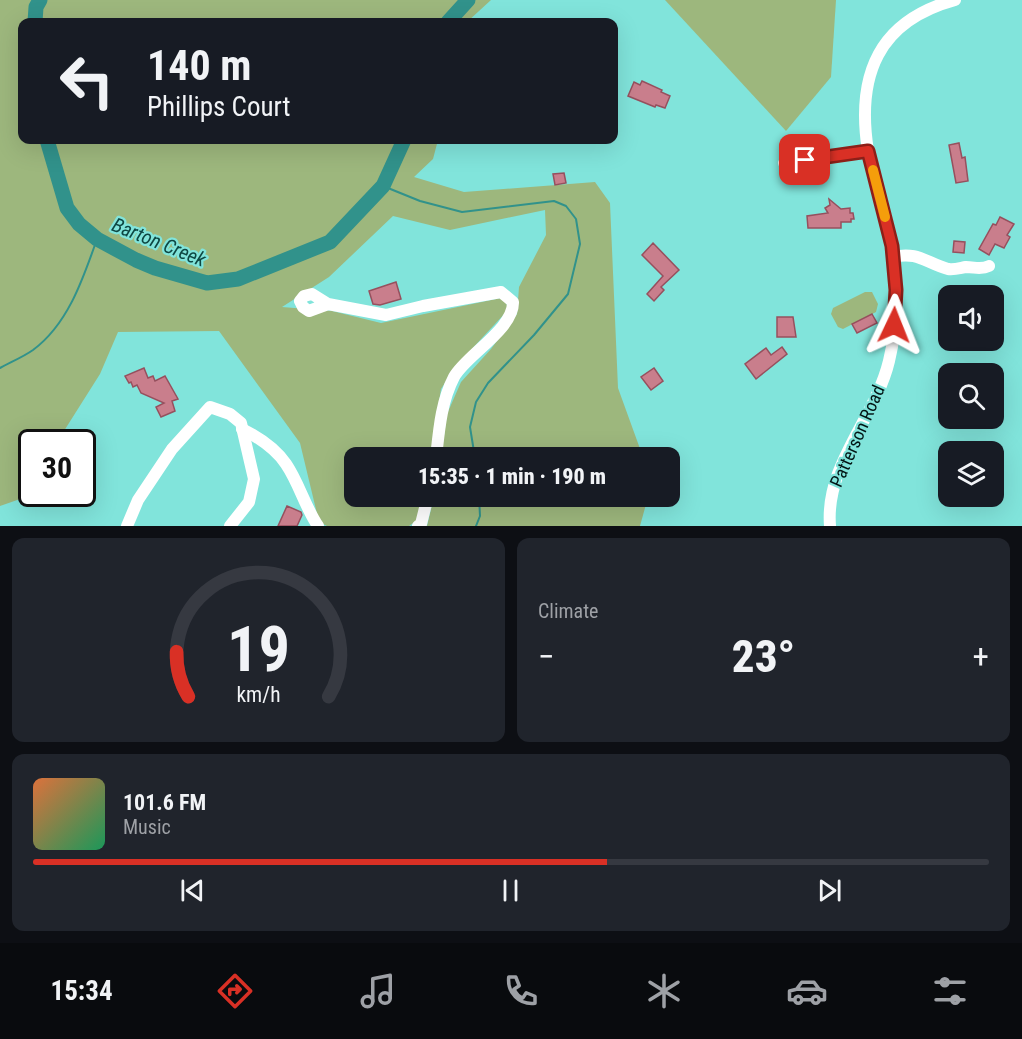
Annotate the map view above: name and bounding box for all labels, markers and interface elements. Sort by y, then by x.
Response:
text: 140 m [147,41,252,90]
icon: left [48,42,126,120]
text: Phillips Court [147,91,290,123]
pin [779,134,830,185]
icon: arrive [788,143,821,176]
water label: Barton Creek [109,212,211,272]
map controls [938,285,1004,507]
button: sound [938,285,1004,351]
position arrow [862,293,926,357]
button: search [938,363,1004,429]
street label: Patterson Road [825,382,889,490]
speed limit sign: 30 [18,429,96,507]
button: layers [938,441,1004,507]
text: 15:35 · 1 min · 190 m [418,464,606,489]
text: Climate [538,599,598,623]
text: 19 [227,613,290,686]
text: 23° [732,630,795,683]
text: − [538,637,555,676]
text: + [973,637,989,676]
text: km/h [236,682,281,707]
text: 101.6 FM [123,790,206,815]
text: Music [123,815,171,839]
icon: previous [176,874,209,907]
icon: pause [494,874,527,907]
icon: next [813,874,846,907]
icon: directions [214,970,256,1012]
icon: music [357,970,399,1012]
icon: phone [500,970,542,1012]
icon: climate [643,970,685,1012]
icon: car [786,970,828,1012]
icon: filters [929,970,971,1012]
text: 15:34 [51,975,113,1007]

